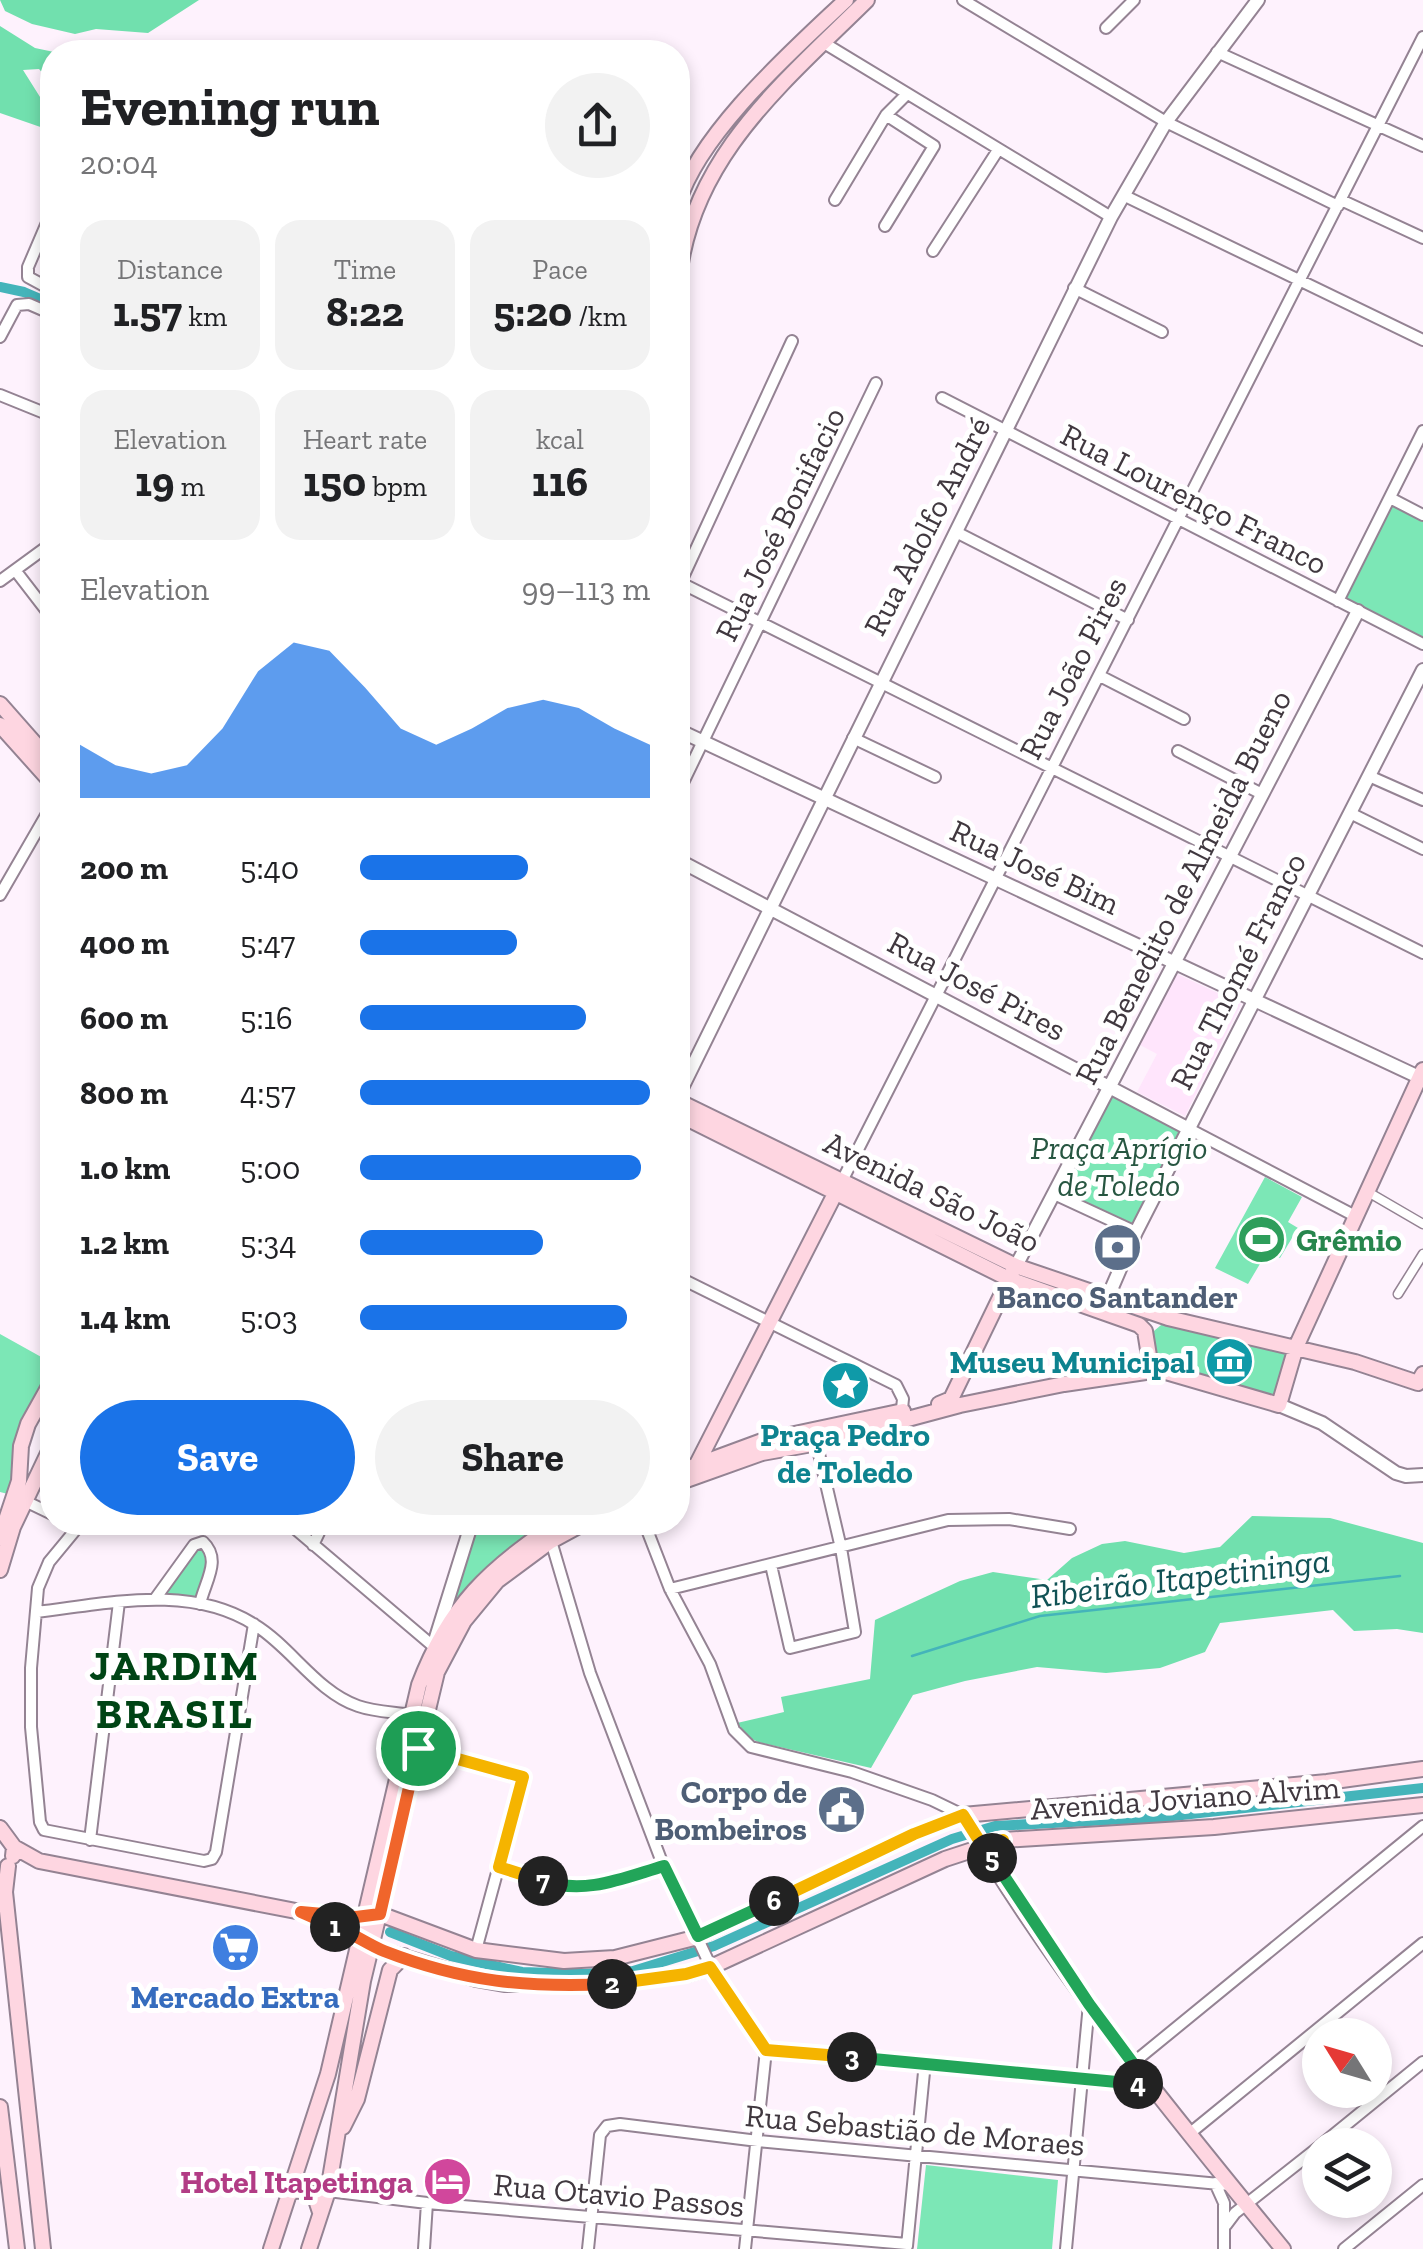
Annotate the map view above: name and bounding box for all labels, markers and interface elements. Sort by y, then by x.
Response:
text: Evening run [80,73,380,139]
button: share [545,73,650,178]
text: 20:04 [80,144,158,182]
text: Distance [117,253,223,286]
text: Time [334,253,396,286]
text: Pace [532,253,588,286]
text: 1.57 [113,286,182,337]
text: 8:22 [326,286,404,337]
text: 5:20 [493,286,572,337]
text: km [182,300,227,333]
text: /km [572,300,627,333]
street label: Rua José Bonifacio [707,401,853,647]
street label: Rua Adolfo André [856,410,998,642]
street label: Rua Lourenço Franco [1054,415,1334,583]
text: Elevation [114,423,226,456]
text: Heart rate [303,423,427,456]
text: kcal [536,423,584,456]
text: 19 [135,456,174,507]
text: 150 [303,456,366,507]
text: 116 [532,456,588,507]
text: m [174,470,205,503]
text: bpm [366,470,427,503]
text: Elevation [80,570,209,608]
text: 99–113 m [522,570,650,608]
street label: Rua João Pires [1011,571,1135,765]
street label: Rua Benedito de Almeida Bueno [1067,684,1299,1090]
street label: Rua José Bim [944,811,1126,923]
street label: Rua Thomé Franco [1162,846,1314,1096]
text: 200 m [80,849,168,887]
text: 5:40 [240,849,299,887]
street label: Rua José Pires [881,923,1073,1049]
text: 400 m [80,924,169,962]
text: 5:47 [240,924,295,962]
text: 600 m [80,999,168,1037]
text: 5:16 [240,999,293,1037]
text: 800 m [80,1074,168,1112]
text: 4:57 [240,1074,296,1112]
street label: Avenida São João [818,1123,1046,1261]
park label: Praça Aprígio de Toledo [1030,1129,1208,1204]
text: 1.0 km [80,1149,170,1187]
text: 5:00 [240,1149,300,1187]
sports icon: Grêmio [1235,1214,1287,1266]
bank icon: Banco Santander [1091,1221,1143,1273]
place label: Grêmio [1296,1221,1402,1259]
text: 1.2 km [80,1224,169,1262]
text: 5:34 [240,1224,296,1262]
place label: Banco Santander [996,1278,1238,1316]
text: 1.4 km [80,1299,170,1337]
text: 5:03 [240,1299,298,1337]
museum icon: Museu Municipal [1204,1336,1256,1388]
place label: Museu Municipal [950,1343,1195,1381]
place icon: Praça Pedro de Toledo [819,1359,871,1411]
button: Save [80,1400,355,1515]
button: Share [375,1400,650,1515]
place label: Praça Pedro de Toledo [760,1416,930,1491]
water label: Ribeirão Itapetininga [1028,1539,1332,1617]
district label: JARDIM BRASIL [90,1640,260,1739]
pin [376,1706,461,1791]
icon: arrive [391,1721,446,1776]
street label: Avenida Joviano Alvim [1029,1768,1341,1828]
place label: Corpo de Bombeiros [654,1773,807,1848]
public building icon: Corpo de Bombeiros [816,1784,868,1836]
pin: 5 [967,1833,1017,1883]
text: 5 [985,1841,999,1874]
pin: 7 [518,1856,568,1906]
text: 7 [536,1864,550,1897]
pin: 6 [749,1876,799,1926]
text: 6 [766,1884,782,1917]
pin: 1 [310,1902,360,1952]
text: 1 [329,1910,341,1943]
supermarket icon: Mercado Extra [209,1921,261,1973]
pin: 2 [587,1959,637,2009]
text: 2 [604,1967,620,2000]
place label: Mercado Extra [130,1978,340,2016]
north arrow [1302,2018,1392,2108]
map controls [1302,2018,1392,2218]
pin: 3 [827,2032,877,2082]
text: 3 [845,2040,859,2073]
pin: 4 [1113,2059,1163,2109]
text: 4 [1130,2067,1146,2100]
street label: Rua Sebastião de Moraes [744,2096,1086,2164]
button: layers [1302,2128,1392,2218]
hotel icon: Hotel Itapetinga [422,2156,474,2208]
place label: Hotel Itapetinga [180,2163,413,2201]
street label: Rua Otavio Passos [492,2165,746,2225]

